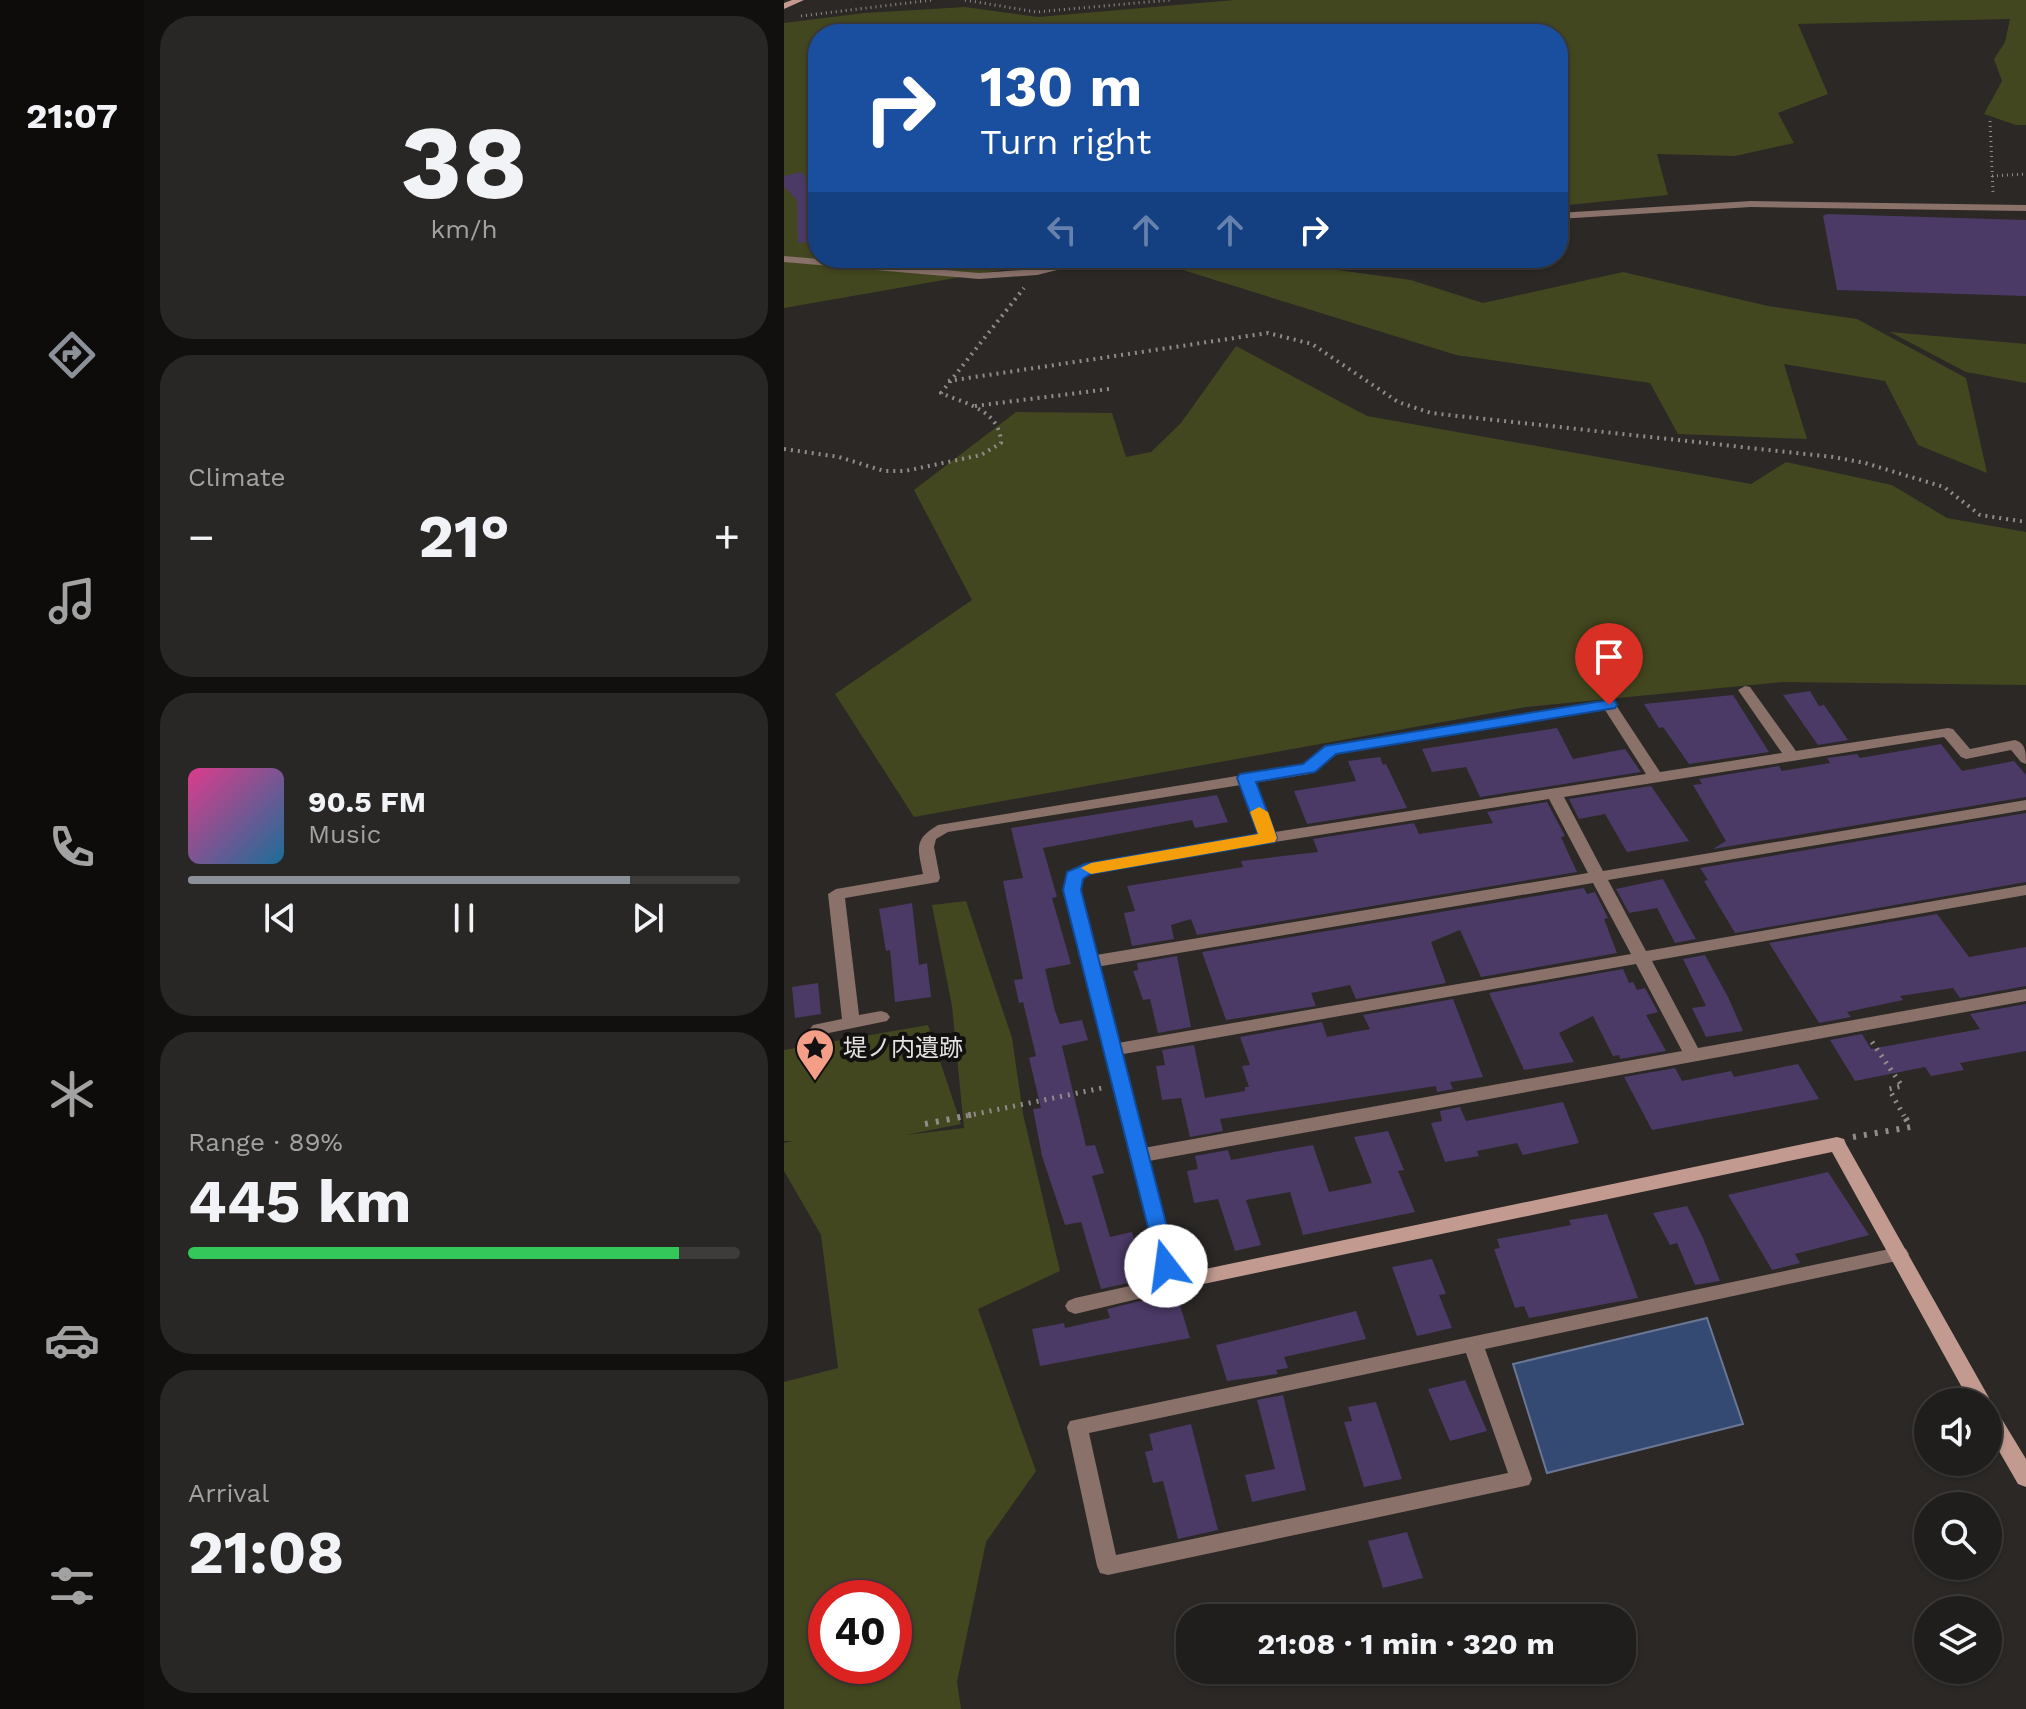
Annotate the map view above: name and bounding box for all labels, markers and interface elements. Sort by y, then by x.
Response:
text: 130 m [980,54,1142,120]
icon: right [848,56,952,160]
text: 21:07 [26,95,118,137]
text: 38 [401,101,527,223]
text: Turn right [980,121,1151,163]
icon: left [1040,208,1084,252]
icon: ahead [1124,208,1168,252]
icon: ahead [1208,208,1252,252]
icon: right [1292,208,1336,252]
text: km/h [431,214,497,244]
icon: directions [44,327,100,383]
text: Climate [188,462,286,492]
text: 21° [418,501,510,572]
text: − [188,511,215,563]
text: + [713,511,740,563]
icon: music [44,573,100,629]
pin [1575,623,1643,705]
icon: arrive [1587,635,1631,679]
text: 90.5 FM [308,784,426,819]
icon: phone [44,819,100,875]
text: Music [308,819,381,849]
icon: previous [258,896,302,940]
icon: pause [442,896,486,940]
icon: next [626,896,670,940]
place icon: 堤ノ内遺跡 [794,1027,836,1082]
place label: 堤ノ内遺跡 [843,1034,963,1062]
icon: climate [44,1066,100,1122]
text: Range · 89% [188,1127,343,1157]
text: 445 km [188,1166,411,1237]
position arrow [1124,1224,1208,1308]
icon: car [44,1312,100,1368]
map controls [1914,1388,2002,1684]
button: sound [1914,1388,2002,1476]
text: Arrival [188,1478,269,1508]
button: search [1914,1492,2002,1580]
text: 21:08 [188,1517,344,1588]
icon: filters [44,1558,100,1614]
speed limit sign: 40 [808,1580,912,1684]
button: layers [1914,1596,2002,1684]
text: 21:08 · 1 min · 320 m [1257,1626,1555,1661]

